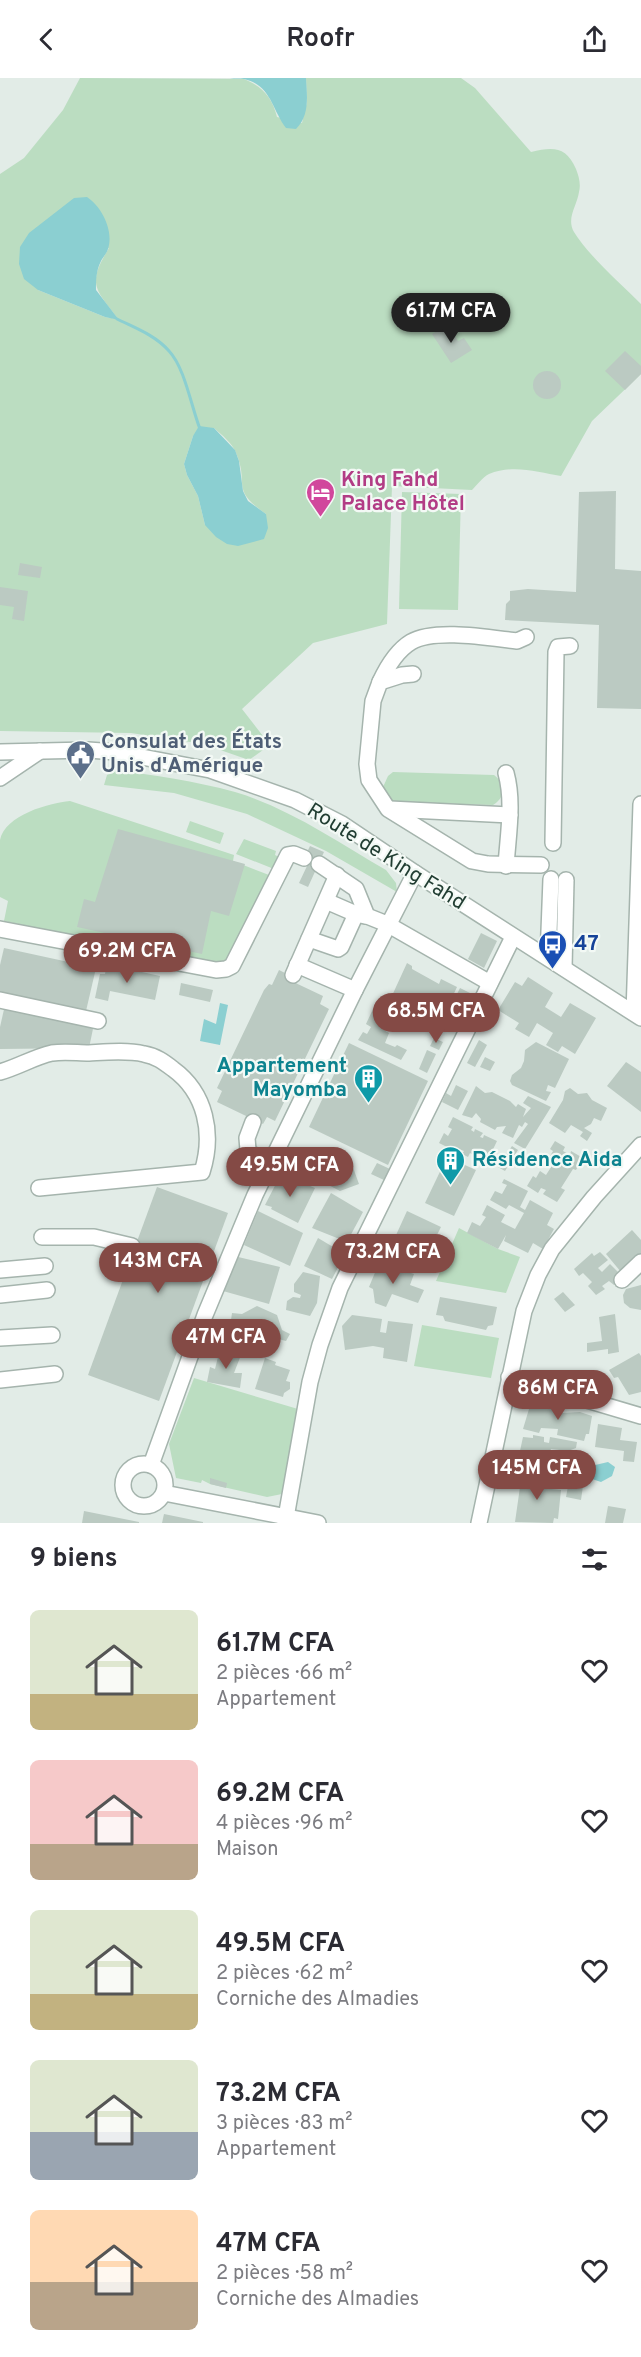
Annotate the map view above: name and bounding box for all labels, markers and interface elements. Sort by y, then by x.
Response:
text: Roofr [286,22,355,56]
icon: back [30,23,63,56]
icon: share [578,23,611,56]
pin: 61.7M CFA [382,293,520,344]
text: 61.7M CFA [405,299,497,325]
place label: King Fahd Palace Hôtel [341,467,465,518]
hotel icon: King Fahd Palace Hôtel [304,476,336,518]
place label: Consulat des États Unis d'Amérique [101,728,282,780]
public building icon: Consulat des États Unis d'Amérique [64,738,96,780]
street label: Route de King Fahd [302,797,470,917]
bus stop icon: 47 [537,928,569,970]
place label: 47 [574,931,599,958]
pin: 69.2M CFA [58,933,196,984]
text: 69.2M CFA [78,939,176,965]
pin: 68.5M CFA [367,993,505,1044]
text: 68.5M CFA [387,999,485,1025]
place label: Appartement Mayomba [217,1053,347,1104]
building icon: Appartement Mayomba [352,1062,384,1104]
building icon: Résidence Aida [435,1144,467,1186]
pin: 49.5M CFA [221,1147,359,1198]
place label: Résidence Aida [472,1147,622,1174]
text: 49.5M CFA [240,1153,340,1179]
pin: 73.2M CFA [324,1234,462,1285]
text: 73.2M CFA [345,1240,441,1266]
pin: 143M CFA [96,1243,220,1294]
text: 143M CFA [113,1249,203,1275]
pin: 47M CFA [171,1319,281,1370]
text: 47M CFA [186,1325,266,1351]
pin: 86M CFA [503,1370,613,1421]
text: 86M CFA [517,1376,599,1402]
pin: 145M CFA [475,1450,599,1501]
text: 145M CFA [492,1456,582,1482]
text: 9 biens [30,1543,118,1576]
icon: filters [578,1543,611,1576]
text: 61.7M CFA [216,1628,335,1661]
icon: home [78,1634,150,1706]
icon: heart [578,1654,611,1687]
text: 2 pièces · 66 m² [216,1661,352,1687]
text: Appartement [216,1687,336,1713]
text: 69.2M CFA [216,1778,344,1811]
icon: home [78,1784,150,1856]
icon: heart [578,1804,611,1837]
text: 4 pièces · 96 m² [216,1811,353,1837]
text: Maison [216,1837,279,1863]
text: 49.5M CFA [216,1928,345,1961]
icon: home [78,1934,150,2006]
icon: heart [578,1954,611,1987]
text: 2 pièces · 62 m² [216,1961,353,1987]
text: Corniche des Almadies [216,1987,419,2013]
text: 73.2M CFA [216,2078,341,2111]
icon: home [78,2084,150,2156]
icon: heart [578,2104,611,2137]
text: 3 pièces · 83 m² [216,2111,353,2137]
text: Appartement [216,2137,336,2163]
text: 47M CFA [216,2228,321,2261]
icon: home [78,2234,150,2306]
icon: heart [578,2254,611,2287]
text: 2 pièces · 58 m² [216,2261,353,2287]
text: Corniche des Almadies [216,2287,419,2313]

